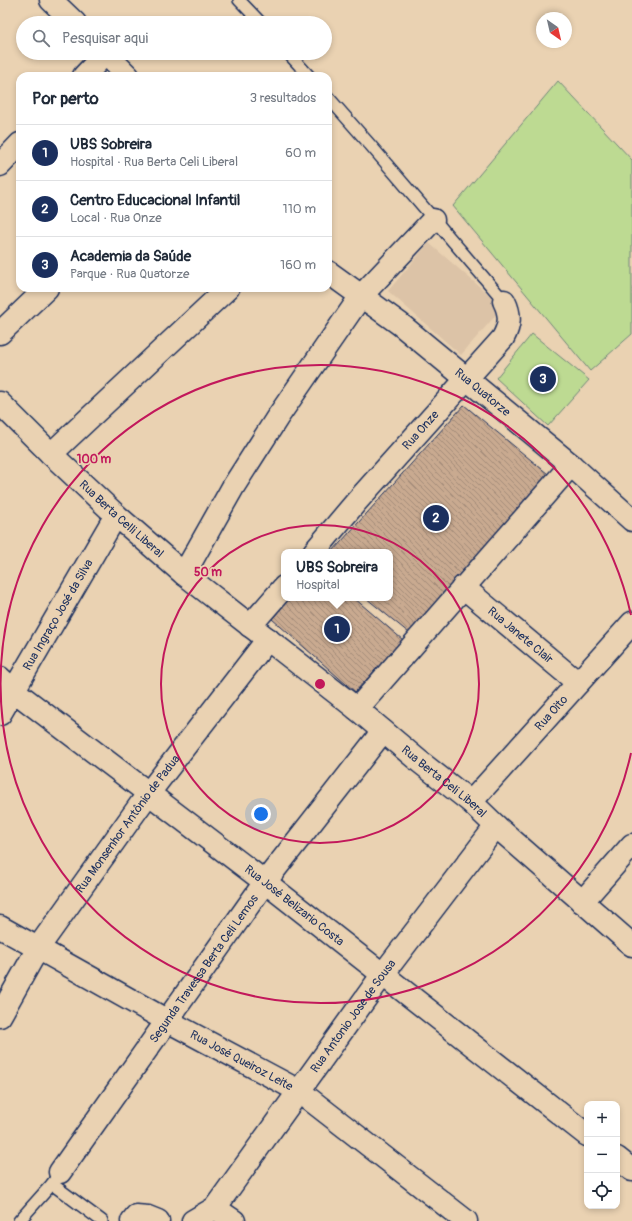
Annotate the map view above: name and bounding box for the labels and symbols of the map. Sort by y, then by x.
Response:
north arrow [536,12,572,48]
pin: 3 [530,364,556,394]
street label: Rua Quatorze [452,365,513,420]
street label: Rua Onze [399,407,443,453]
text: 100 m [77,452,112,467]
street label: Rua Berta Celli Liberal [76,477,167,561]
pin: 2 [423,503,449,533]
street label: Rua Ingraço José da Silva [20,556,97,673]
text: 50 m [194,565,222,580]
street label: Rua Janete Clair [485,604,557,667]
pin: 1 [324,614,350,644]
centre of rings [313,677,327,691]
street label: Rua Oito [532,692,572,734]
street label: Rua Berta Celi Liberal [398,743,490,821]
street label: Rua Monsenhor Antônio de Padua [73,752,184,896]
your location [251,804,271,824]
street label: Rua José Belizario Costa [241,862,347,950]
street label: Segunda Travessa Berta Celi Lemos [147,891,262,1046]
street label: Rua Antonio Jose de Sousa [308,956,400,1076]
street label: Rua José Queiroz Leite [187,1027,295,1094]

